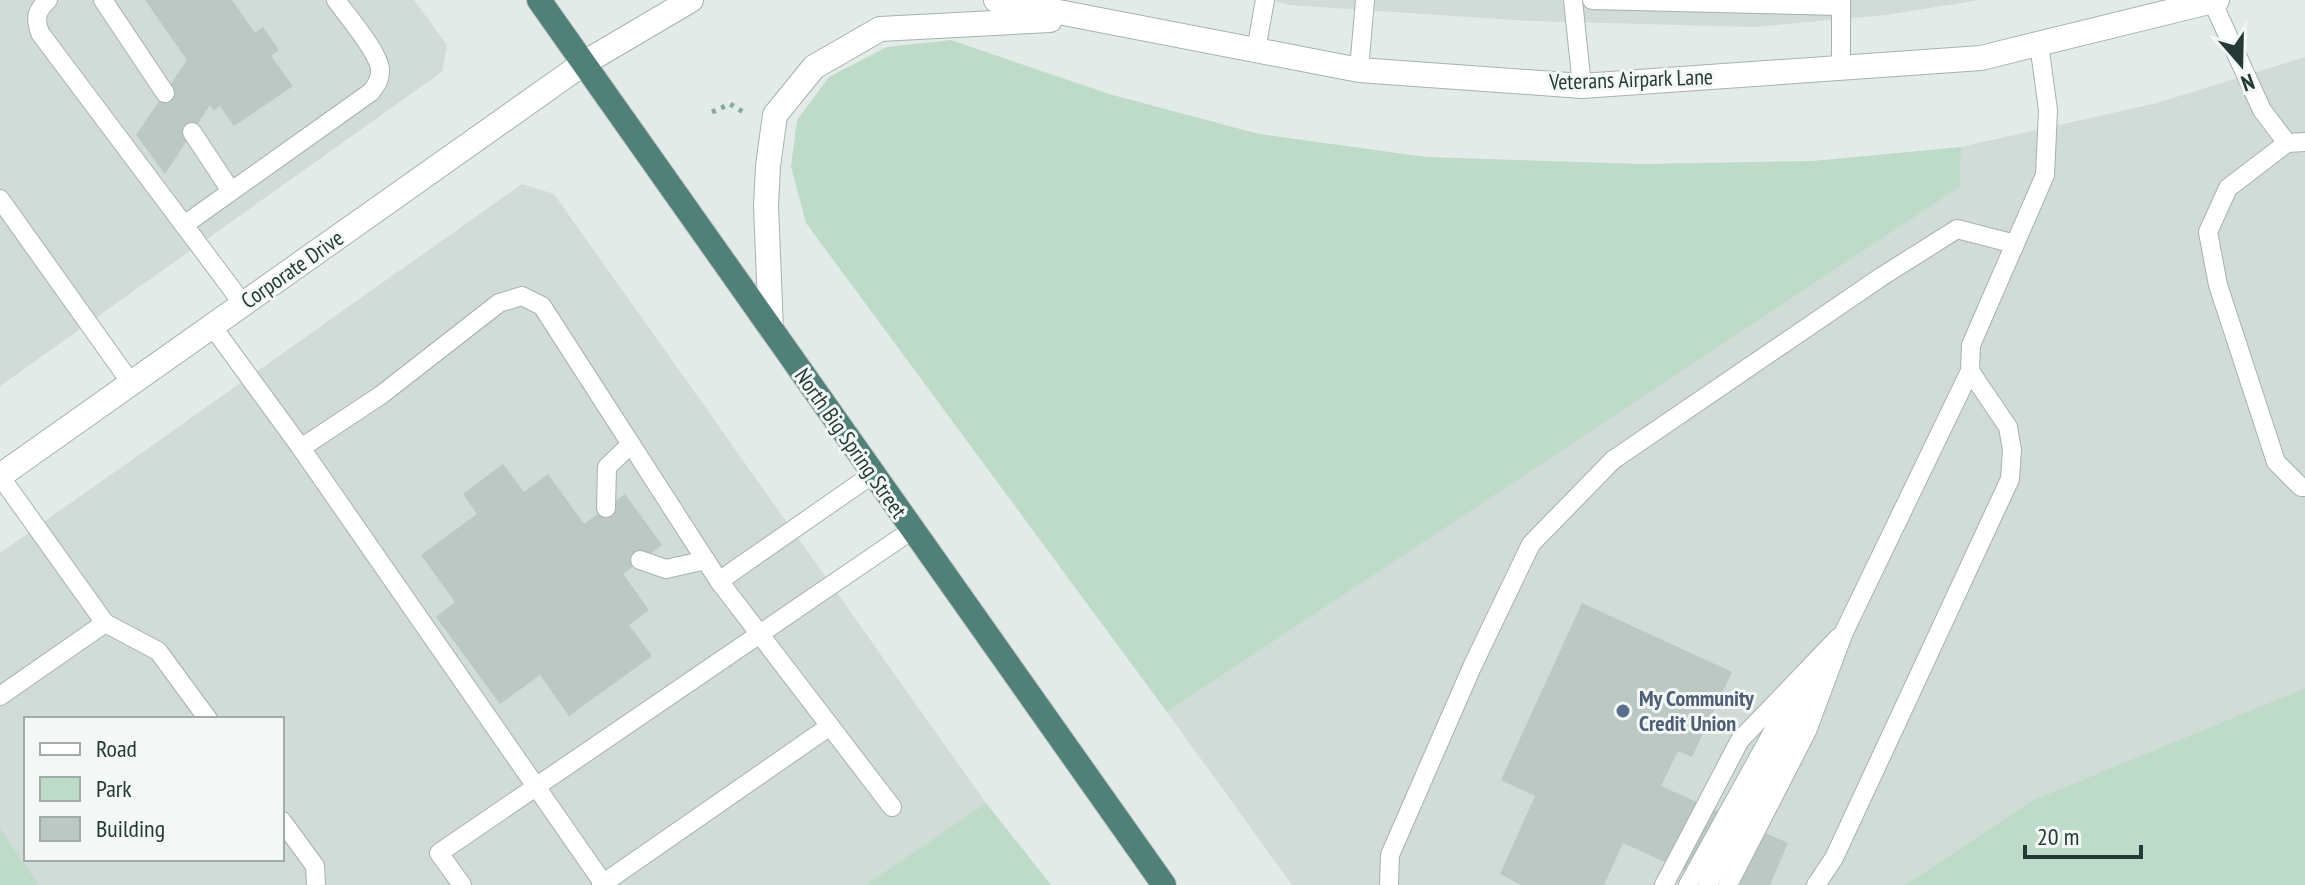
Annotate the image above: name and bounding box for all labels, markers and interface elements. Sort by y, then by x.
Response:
north arrow [2201,24,2281,104]
street label: Veterans Airpark Lane [1548,62,1713,96]
text: N [2237,68,2258,98]
street label: Corporate Drive [235,224,349,314]
street label: North Big Spring Street [789,363,913,523]
place label: My Community Credit Union [1639,684,1755,737]
marker: My Community Credit Union [1614,702,1632,720]
legend [24,717,284,861]
text: Road [96,733,137,764]
text: Park [96,773,132,804]
scale bar [2025,809,2141,859]
text: Building [96,813,165,844]
text: 20 m [2037,821,2079,852]

